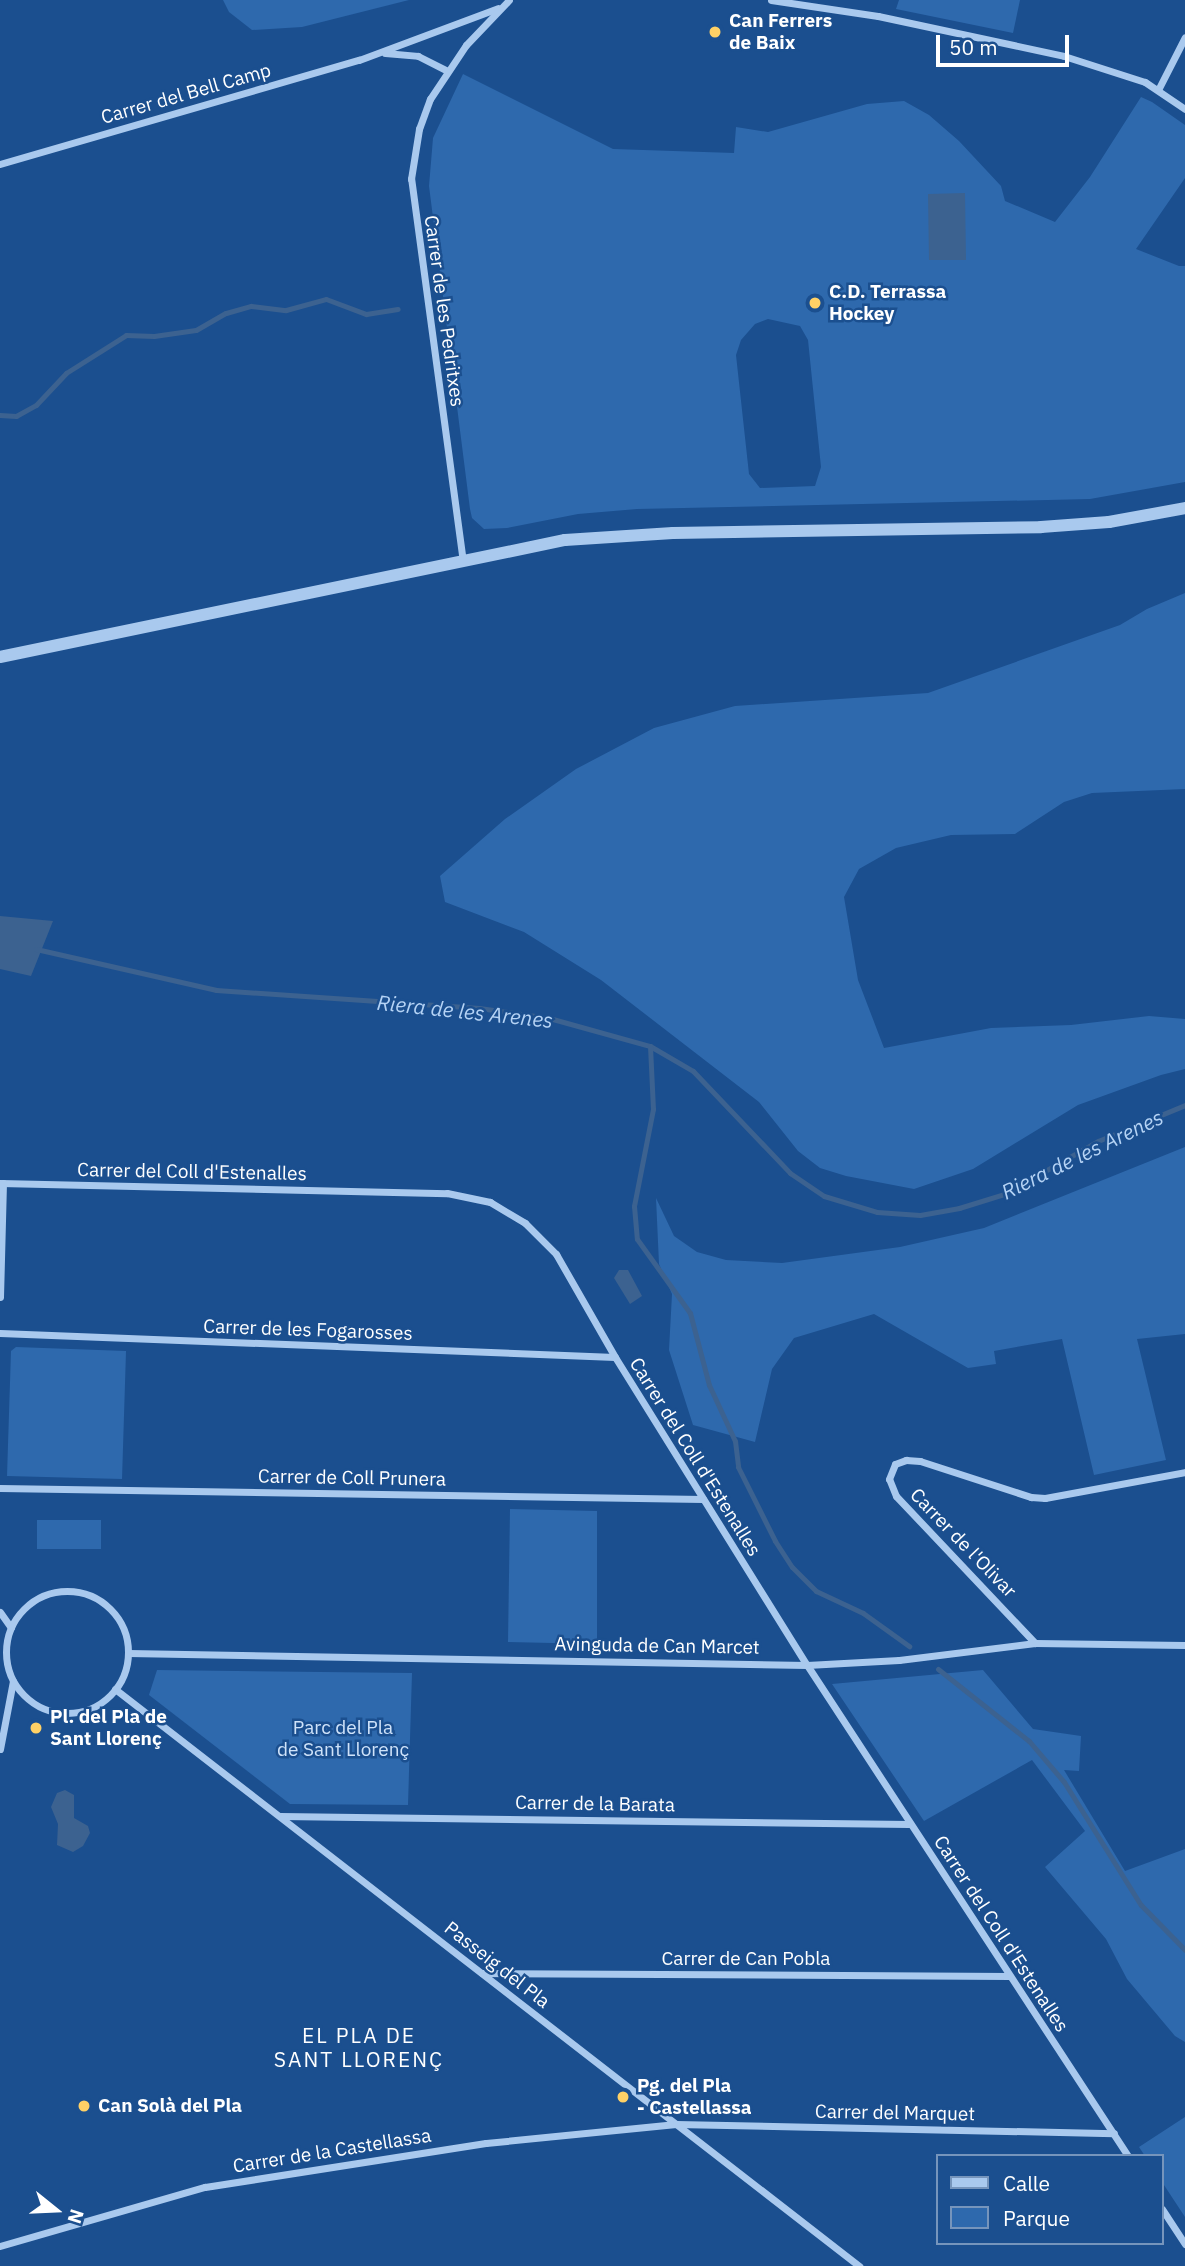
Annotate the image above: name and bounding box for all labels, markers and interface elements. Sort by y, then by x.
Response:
place label: Can Ferrers de Baix [729,10,832,54]
scale bar [940,21,1073,65]
marker: Can Ferrers de Baix [707,24,723,40]
text: 50 m [949,33,998,61]
street label: Carrer del Bell Camp [98,59,274,129]
street label: Carrer de les Pedritxes [419,214,469,408]
place label: C.D. Terrassa Hockey [829,281,946,325]
marker: C.D. Terrassa Hockey [807,295,823,311]
water label: Riera de les Arenes [376,989,554,1033]
water label: Riera de les Arenes [997,1104,1167,1204]
street label: Carrer del Coll d'Estenalles [77,1159,307,1185]
street label: Carrer de les Fogarosses [203,1315,413,1345]
street label: Carrer del Coll d'Estenalles [624,1354,766,1560]
street label: Carrer de Coll Prunera [258,1465,446,1491]
street label: Carrer de l'Olivar [905,1484,1021,1602]
street label: Avinguda de Can Marcet [554,1633,760,1659]
place label: Pl. del Pla de Sant Llorenç [50,1706,167,1750]
park label: Parc del Pla de Sant Llorenç [277,1717,409,1761]
marker: Pl. del Pla de Sant Llorenç [28,1720,44,1736]
street label: Carrer de la Barata [515,1791,675,1817]
street label: Carrer del Coll d'Estenalles [929,1831,1073,2037]
street label: Passeig del Pla [440,1917,554,2013]
street label: Carrer de Can Pobla [662,1948,830,1970]
district label: EL PLA DE SANT LLORENÇ [275,2022,443,2072]
place label: Pg. del Pla - Castellassa [637,2075,752,2119]
marker: Pg. del Pla - Castellassa [615,2089,631,2105]
place label: Can Solà del Pla [98,2095,242,2117]
marker: Can Solà del Pla [76,2098,92,2114]
street label: Carrer del Marquet [815,2100,975,2126]
street label: Carrer de la Castellassa [231,2124,433,2178]
legend [936,2154,1164,2245]
text: Calle [1003,2169,1050,2197]
north arrow [21,2175,91,2245]
text: Parque [1003,2204,1070,2232]
text: N [62,2206,90,2227]

